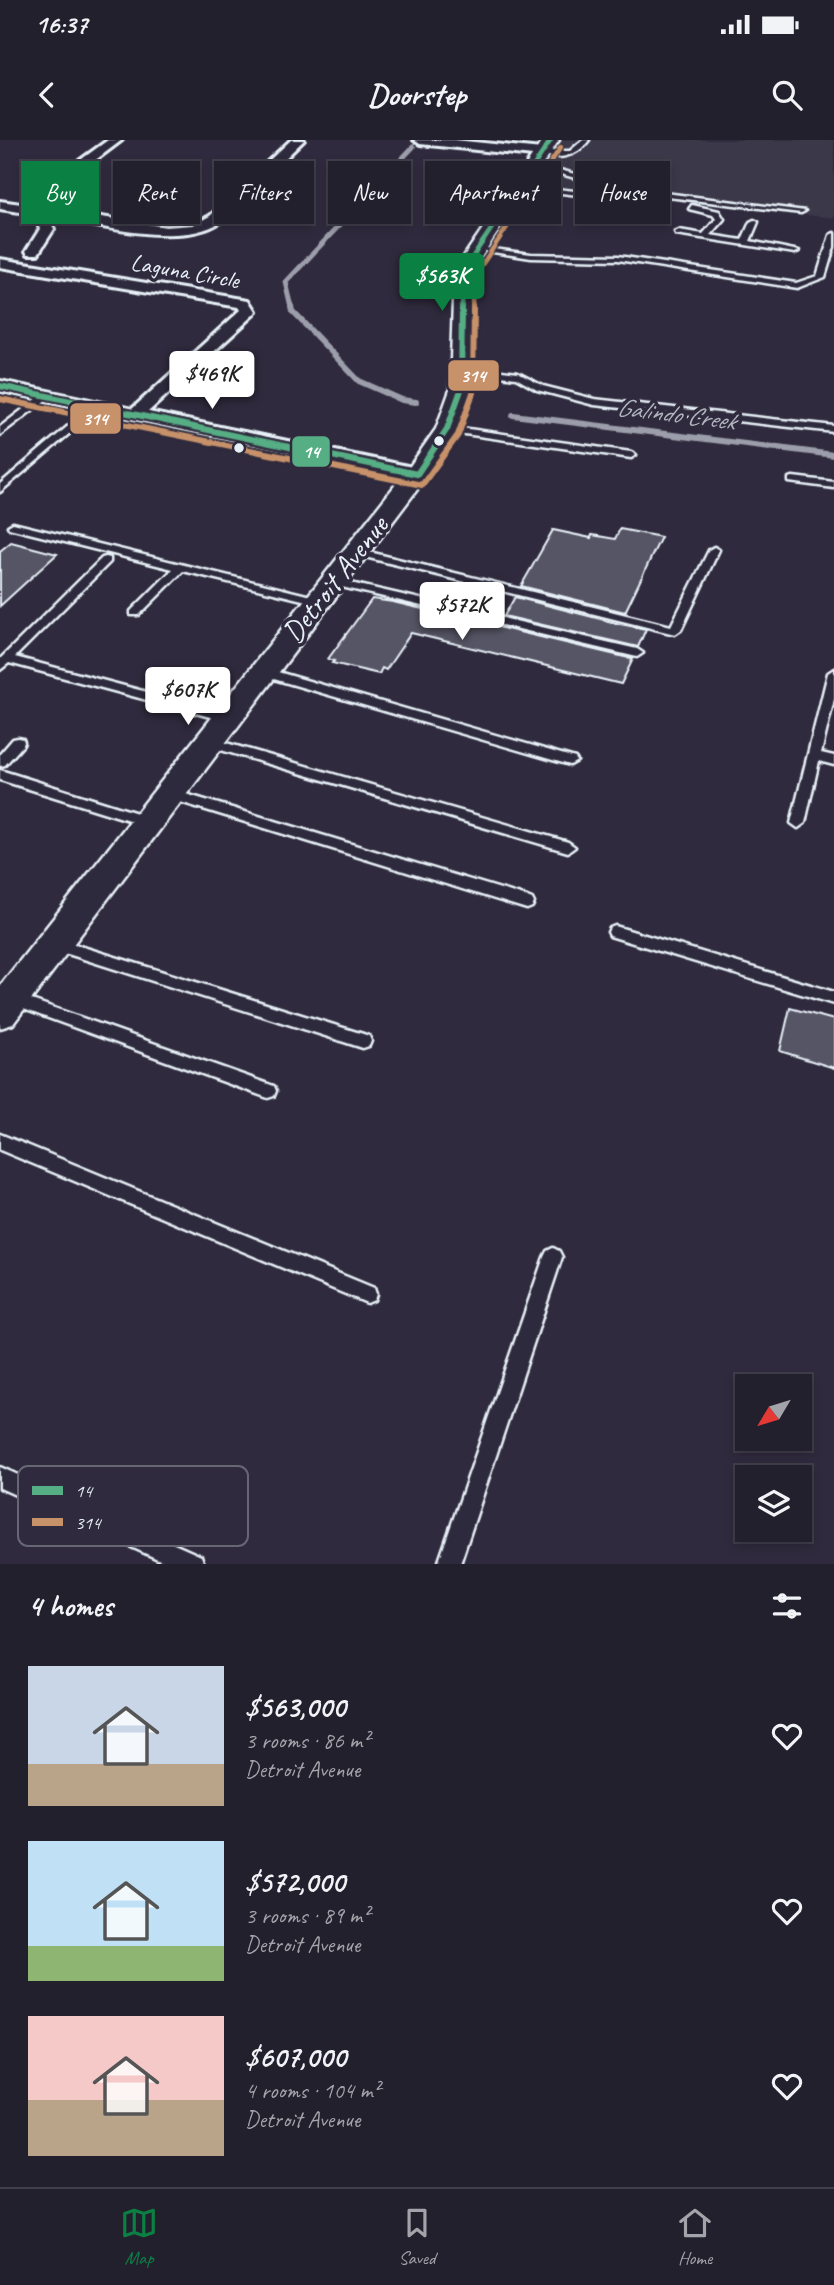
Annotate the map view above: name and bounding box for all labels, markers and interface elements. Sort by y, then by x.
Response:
text: 16:37 [35,8,87,41]
text: Doorstep [368,74,466,115]
icon: back [28,76,66,114]
icon: search [768,76,806,114]
chip: Buy [21,161,99,224]
chip: Rent [113,161,200,224]
chip: Filters [214,161,314,224]
chip: New [328,161,411,224]
chip: Apartment [425,161,561,224]
chip: House [575,161,670,224]
street label: Laguna Circle [129,247,244,296]
pin: $563K [393,254,491,313]
text: $563K [415,261,469,290]
pin: $469K [163,352,261,411]
text: $469K [185,359,239,388]
line badge: 314 [447,359,500,392]
text: 314 [460,364,488,388]
water label: Galindo Creek [615,390,741,438]
line badge: 314 [69,402,122,435]
text: 314 [82,407,110,431]
unlabelled marker [432,434,446,448]
line badge: 14 [291,435,331,468]
text: 14 [302,440,322,464]
unlabelled marker [232,441,246,455]
street label: Detroit Avenue [274,506,398,650]
pin: $572K [413,582,511,642]
text: $572K [436,590,488,619]
pin: $607K [139,668,237,727]
text: $607K [161,675,215,704]
north arrow [735,1374,812,1451]
map controls [735,1374,812,1542]
button: layers [735,1465,812,1542]
legend [18,1466,248,1546]
text: 14 [75,1479,95,1503]
text: 314 [75,1511,103,1535]
text: 4 homes [28,1587,113,1625]
icon: filters [768,1587,806,1625]
text: $563,000 [245,1688,346,1726]
icon: home [84,1694,168,1778]
icon: heart [768,1717,806,1755]
text: 3 rooms · 86 m² [245,1726,369,1755]
text: Detroit Avenue [245,1755,360,1784]
text: $572,000 [245,1863,345,1901]
icon: home [84,1869,168,1953]
icon: heart [768,1892,806,1930]
text: 3 rooms · 89 m² [245,1901,369,1930]
text: Detroit Avenue [245,1930,360,1959]
text: $607,000 [245,2038,346,2076]
icon: home [84,2044,168,2128]
icon: heart [768,2067,806,2105]
text: 4 rooms · 104 m² [245,2076,380,2105]
text: Detroit Avenue [245,2105,360,2134]
tab: Map [120,2204,158,2270]
tab: Saved [398,2204,436,2270]
tab: Home [676,2204,714,2270]

